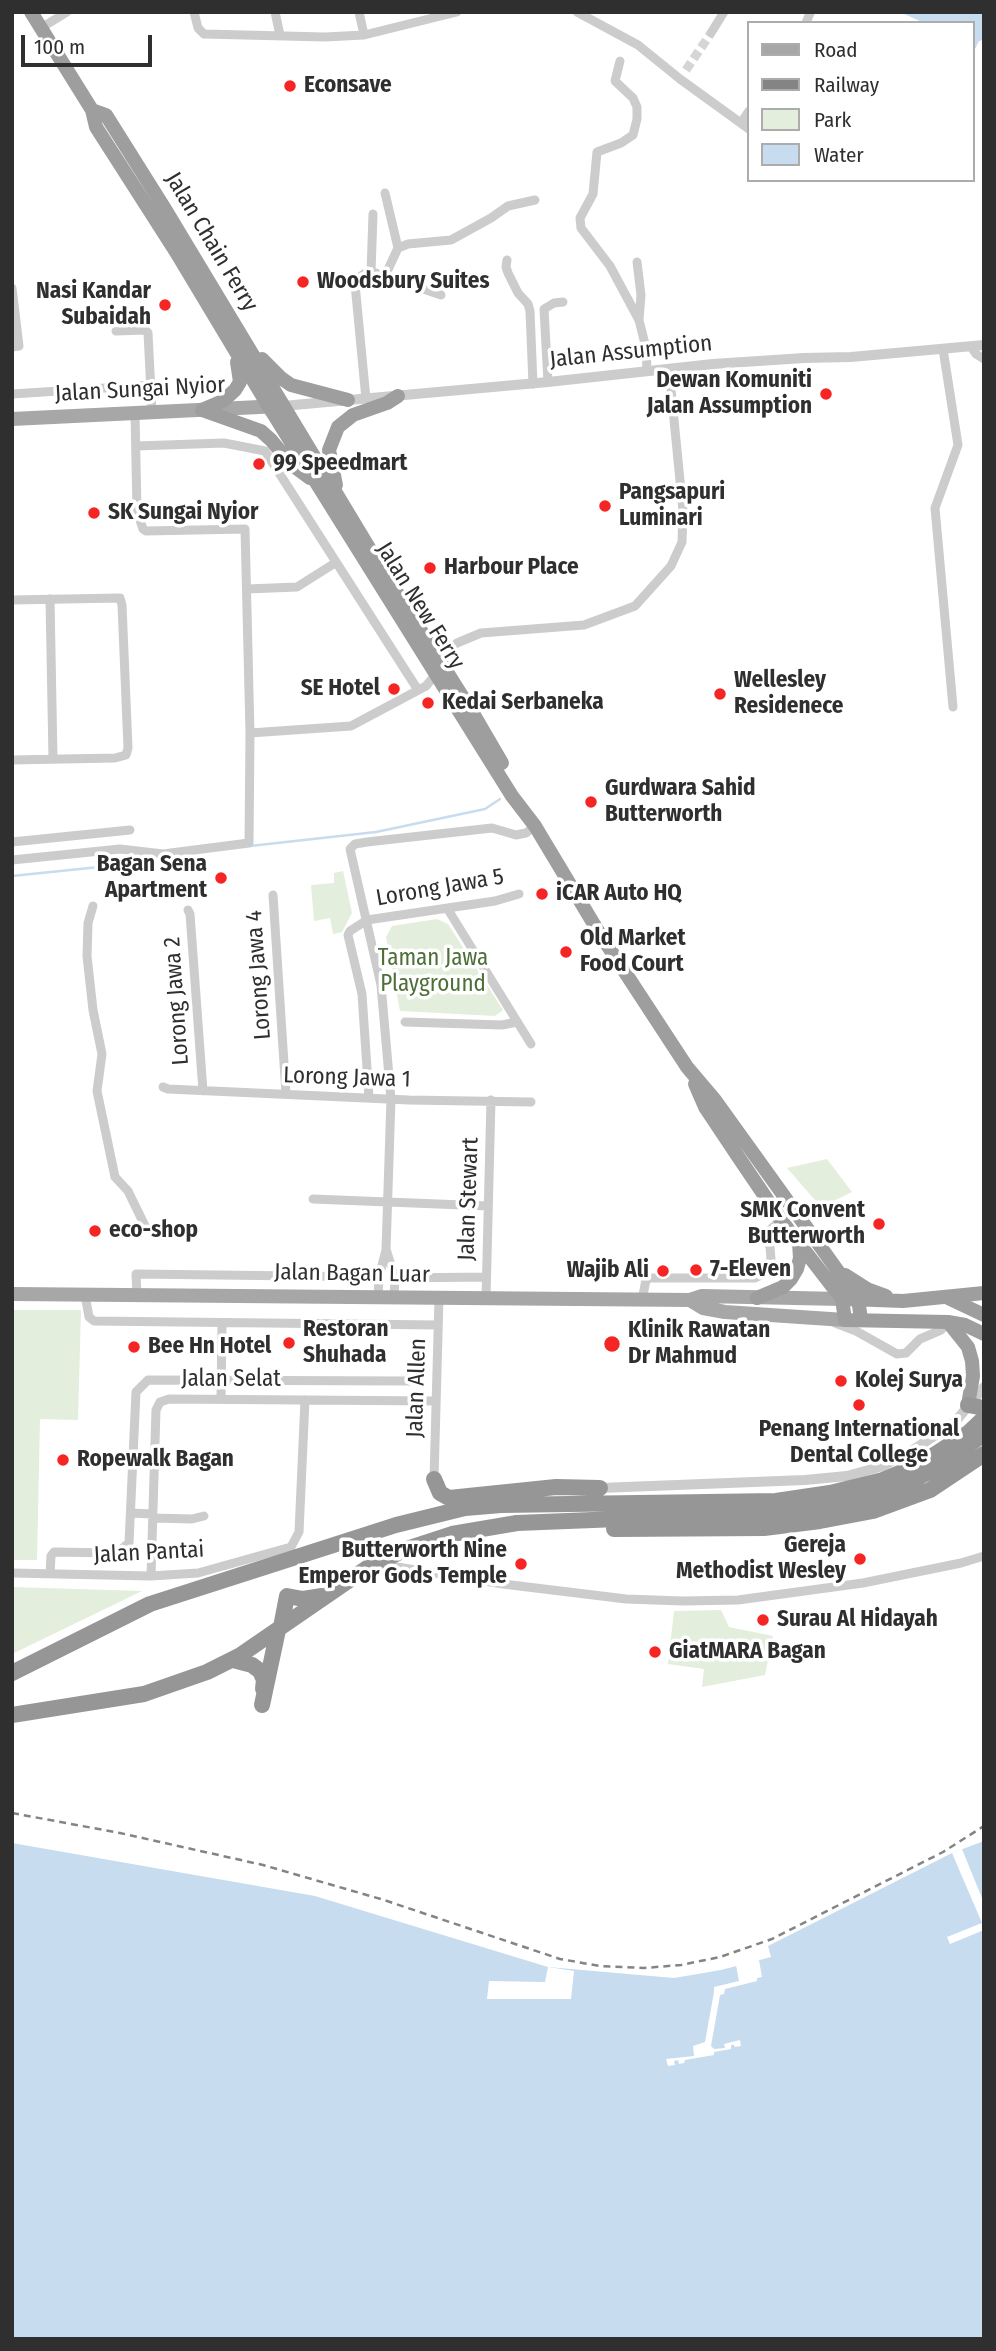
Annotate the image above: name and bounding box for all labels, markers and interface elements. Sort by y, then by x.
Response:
scale bar [24,21,156,65]
legend [748,21,975,182]
text: 100 m [34,34,85,60]
text: Road [814,37,858,63]
place label: Econsave [304,72,392,100]
text: Railway [814,72,879,98]
marker: Econsave [282,78,298,94]
text: Park [814,107,851,133]
text: Water [814,142,864,168]
street label: Jalan Chain Ferry [159,168,263,316]
place label: Woodsbury Suites [317,268,490,296]
marker: Woodsbury Suites [295,274,311,290]
place label: Nasi Kandar Subaidah [36,278,151,332]
marker: Nasi Kandar Subaidah [157,297,173,313]
street label: Jalan Assumption [548,330,714,374]
place label: Dewan Komuniti Jalan Assumption [647,367,812,421]
street label: Jalan Sungai Nyior [54,372,226,408]
marker: Dewan Komuniti Jalan Assumption [818,386,834,402]
place label: 99 Speedmart [273,450,407,478]
marker: 99 Speedmart [251,456,267,472]
place label: Pangsapuri Luminari [619,479,725,533]
marker: Pangsapuri Luminari [597,498,613,514]
place label: SK Sungai Nyior [108,499,258,527]
marker: SK Sungai Nyior [86,505,102,521]
street label: Jalan New Ferry [370,537,470,675]
place label: Harbour Place [444,554,579,582]
marker: Harbour Place [422,560,438,576]
place label: Wellesley Residenece [734,667,843,721]
place label: SE Hotel [301,675,380,703]
marker: SE Hotel [386,681,402,697]
marker: Wellesley Residenece [712,686,728,702]
place label: Kedai Serbaneka [442,689,604,717]
marker: Kedai Serbaneka [420,695,436,711]
place label: Gurdwara Sahid Butterworth [605,775,756,829]
marker: Gurdwara Sahid Butterworth [583,794,599,810]
place label: Bagan Sena Apartment [97,851,207,905]
street label: Lorong Jawa 5 [374,863,506,913]
marker: Bagan Sena Apartment [213,870,229,886]
place label: iCAR Auto HQ [556,880,682,908]
marker: iCAR Auto HQ [534,886,550,902]
street label: Lorong Jawa 4 [241,909,277,1041]
place label: Old Market Food Court [580,925,686,979]
street label: Lorong Jawa 2 [159,936,195,1066]
marker: Old Market Food Court [558,944,574,960]
park label: Taman Jawa Playground [378,945,488,999]
street label: Lorong Jawa 1 [283,1062,411,1094]
street label: Jalan Stewart [453,1137,485,1261]
place label: SMK Convent Butterworth [740,1197,865,1251]
marker: SMK Convent Butterworth [871,1216,887,1232]
place label: eco-shop [109,1217,198,1245]
marker: eco-shop [87,1223,103,1239]
place label: 7-Eleven [710,1256,791,1284]
place label: Wajib Ali [567,1257,649,1285]
street label: Jalan Bagan Luar [274,1259,430,1289]
marker: 7-Eleven [688,1262,704,1278]
marker: Wajib Ali [655,1263,671,1279]
place label: Restoran Shuhada [303,1316,389,1370]
place label: Klinik Rawatan Dr Mahmud [628,1317,770,1371]
place label: Bee Hn Hotel [148,1333,271,1361]
marker: Klinik Rawatan Dr Mahmud [602,1334,622,1354]
marker: Restoran Shuhada [281,1335,297,1351]
street label: Jalan Allen [401,1338,433,1438]
marker: Bee Hn Hotel [126,1339,142,1355]
street label: Jalan Selat [181,1366,281,1394]
place label: Kolej Surya [855,1367,963,1395]
marker: Kolej Surya [833,1373,849,1389]
marker: Penang International Dental College [851,1397,867,1413]
place label: Penang International Dental College [759,1416,959,1470]
place label: Ropewalk Bagan [77,1446,234,1474]
marker: Ropewalk Bagan [55,1452,71,1468]
place label: Gereja Methodist Wesley [676,1532,846,1586]
street label: Jalan Pantai [93,1536,205,1570]
place label: Butterworth Nine Emperor Gods Temple [299,1537,507,1591]
marker: Gereja Methodist Wesley [852,1551,868,1567]
marker: Butterworth Nine Emperor Gods Temple [513,1556,529,1572]
place label: Surau Al Hidayah [777,1606,938,1634]
marker: Surau Al Hidayah [755,1612,771,1628]
place label: GiatMARA Bagan [669,1638,826,1666]
marker: GiatMARA Bagan [647,1644,663,1660]

